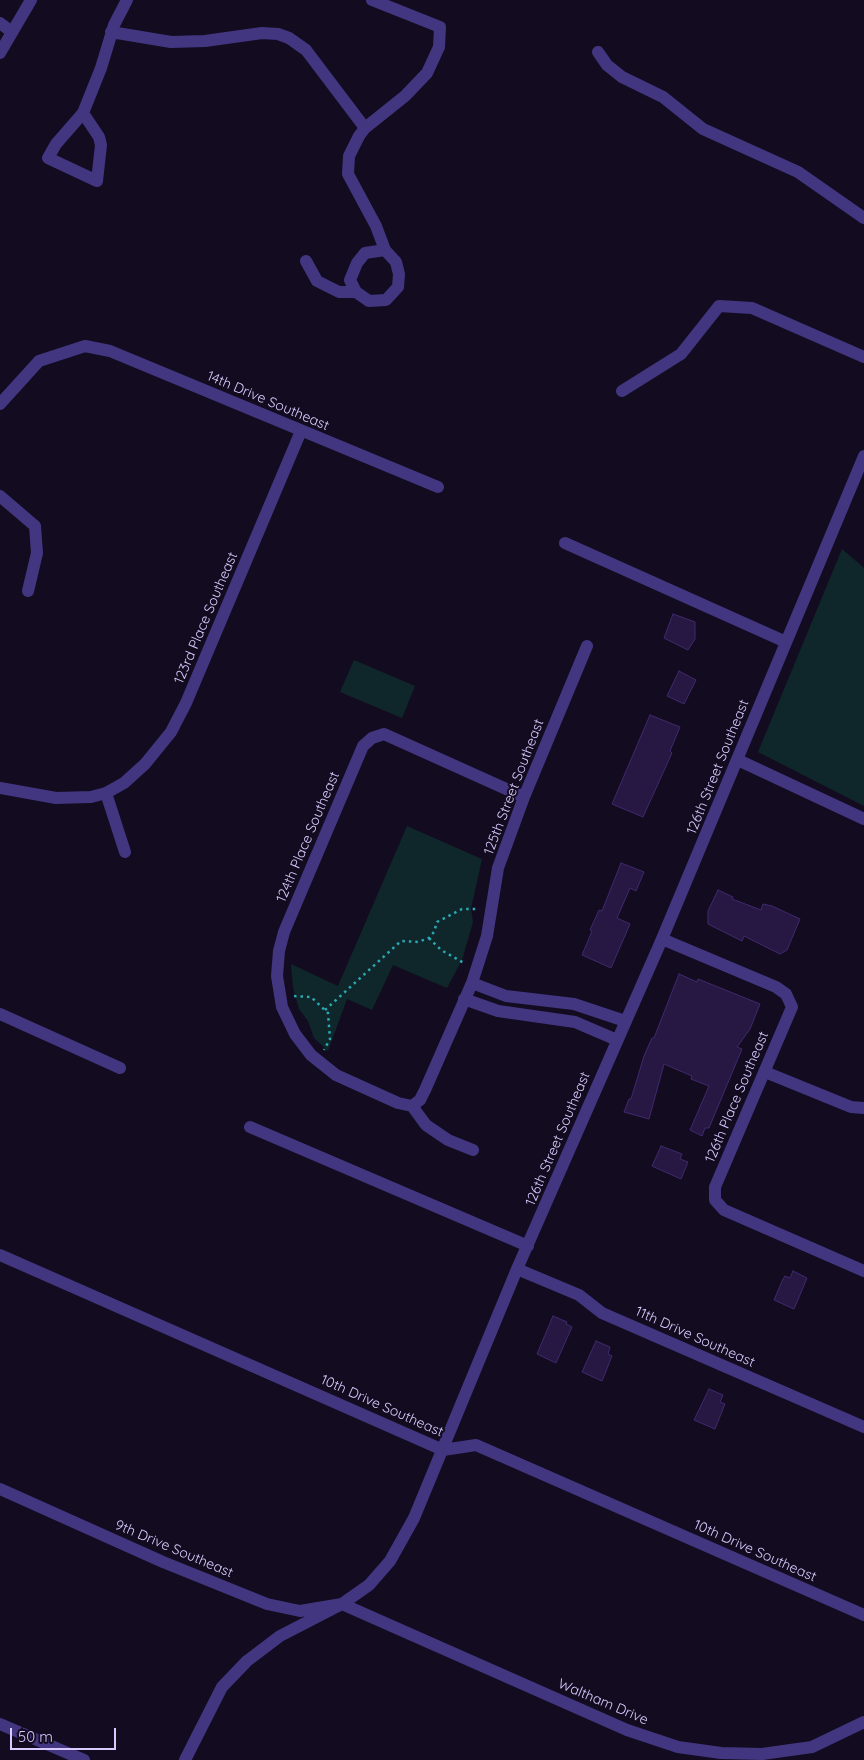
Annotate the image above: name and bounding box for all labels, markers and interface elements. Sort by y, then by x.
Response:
street label: 14th Drive Southeast [204,368,332,434]
street label: 123rd Place Southeast [171,550,241,686]
street label: 126th Street Southeast [683,697,753,837]
street label: 125th Street Southeast [480,717,548,857]
street label: 124th Place Southeast [273,769,343,905]
street label: 126th Place Southeast [702,1029,772,1165]
street label: 126th Street Southeast [522,1070,594,1208]
street label: 11th Drive Southeast [633,1303,757,1371]
street label: 10th Drive Southeast [318,1371,446,1441]
street label: 10th Drive Southeast [691,1516,819,1586]
street label: 9th Drive Southeast [112,1517,236,1581]
street label: Waltham Drive [555,1675,651,1729]
scale bar [12,1718,119,1750]
text: 50 m [18,1727,53,1746]

